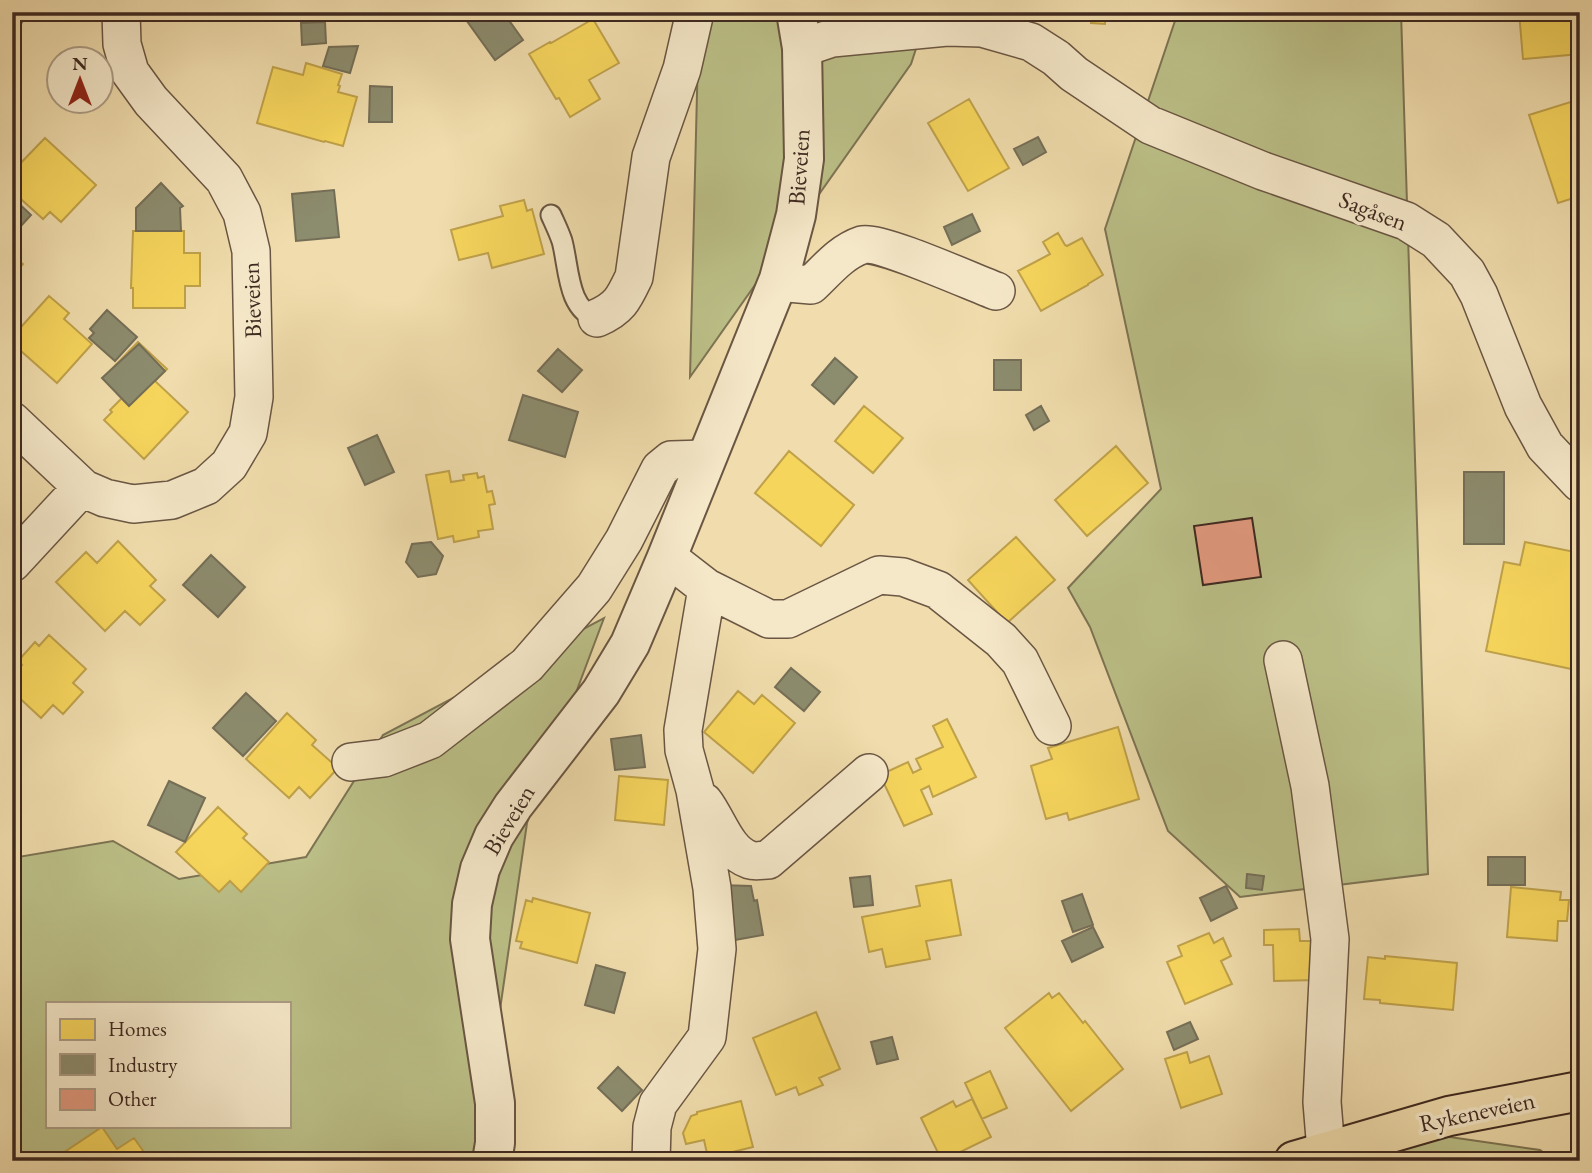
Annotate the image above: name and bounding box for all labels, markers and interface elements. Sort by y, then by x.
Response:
north arrow [46,46,116,116]
text: N [72,51,88,76]
street label: Bieveien [780,127,817,206]
street label: Sagåsen [1335,183,1412,238]
street label: Bieveien [235,261,268,339]
street label: Bieveien [476,779,542,861]
legend [46,1002,290,1128]
text: Homes [108,1015,167,1042]
text: Industry [108,1051,178,1078]
street label: Rykeneveien [1416,1084,1538,1139]
text: Other [108,1085,157,1112]

